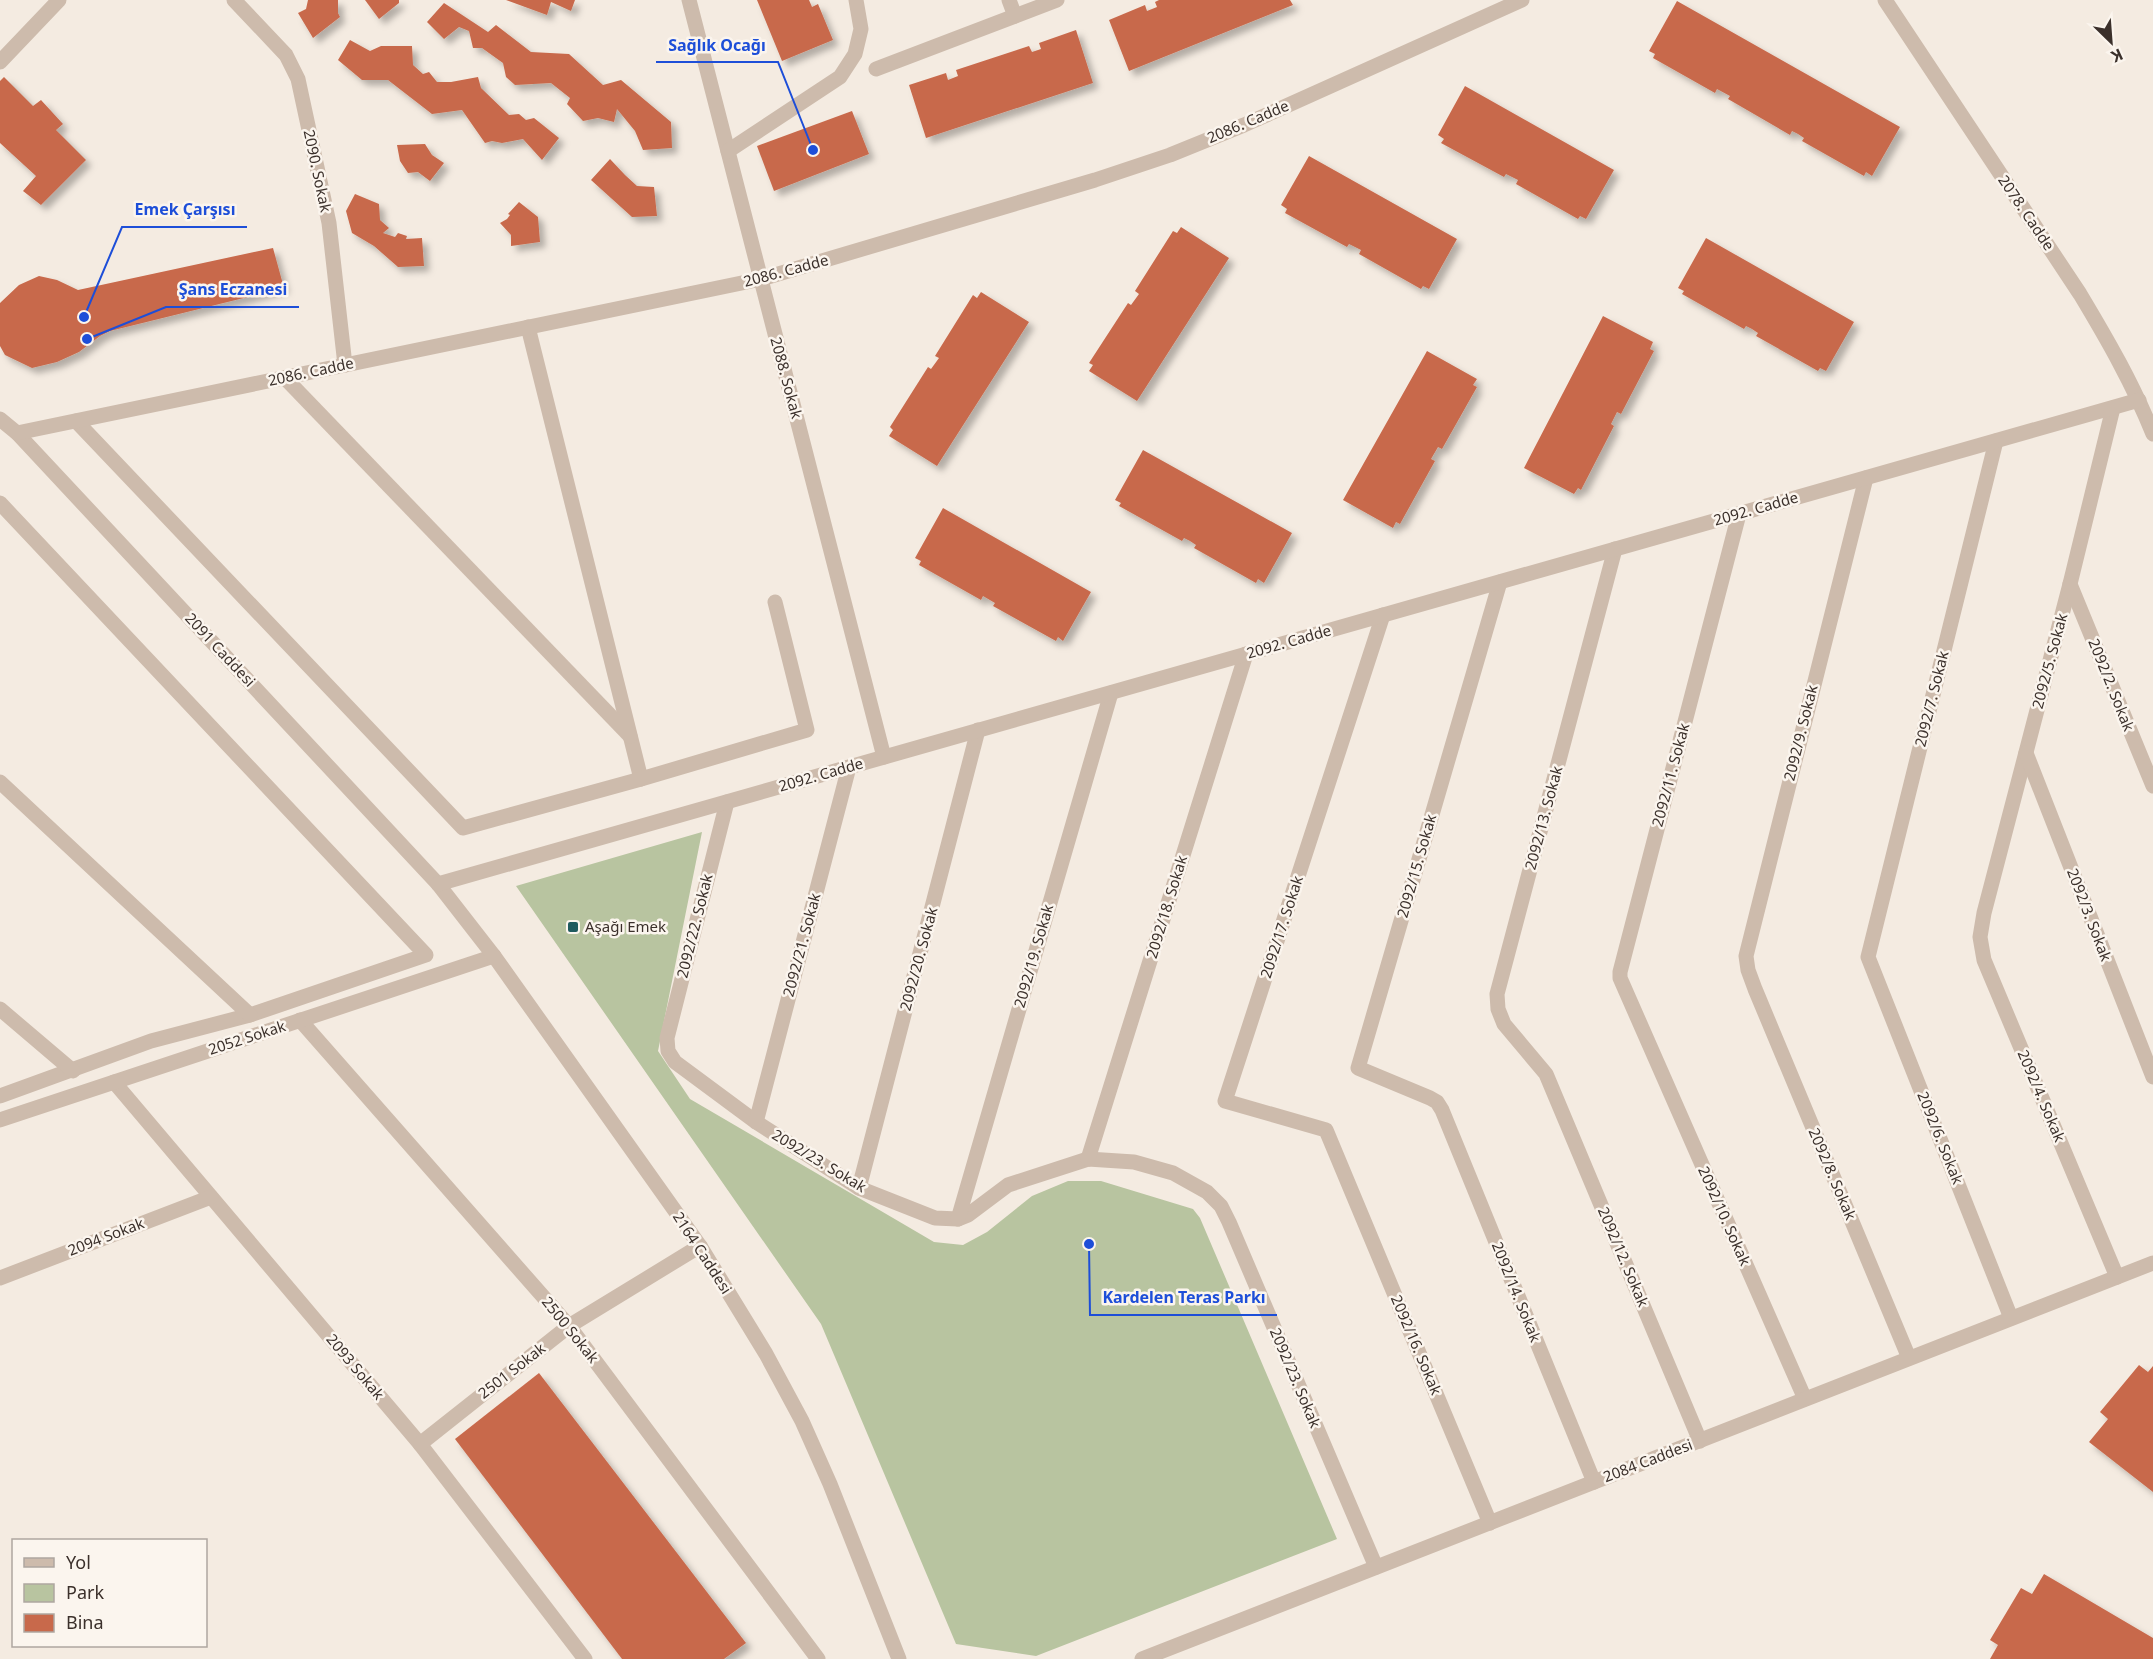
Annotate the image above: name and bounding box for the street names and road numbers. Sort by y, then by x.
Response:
street label: 2086. Cadde [1204,95,1292,147]
street label: 2090. Sokak [299,128,336,214]
street label: 2078. Cadde [1994,171,2059,254]
street label: 2086. Cadde [741,249,830,291]
street label: 2088. Sokak [766,335,807,421]
street label: 2086. Cadde [266,352,355,390]
street label: 2092. Cadde [1711,486,1800,530]
street label: 2091 Caddesi [181,608,260,691]
street label: 2092/5. Sokak [2027,611,2071,711]
street label: 2092. Cadde [1244,619,1333,663]
street label: 2092/2. Sokak [2084,635,2140,734]
street label: 2092/7. Sokak [1909,649,1953,749]
street label: 2092/9. Sokak [1778,683,1822,783]
street label: 2092/11. Sokak [1647,721,1694,829]
street label: 2092. Cadde [776,752,865,796]
street label: 2092/13. Sokak [1520,764,1567,872]
street label: 2092/15. Sokak [1392,812,1440,920]
street label: 2092/18. Sokak [1141,853,1191,961]
street label: 2092/3. Sokak [2063,865,2117,964]
street label: 2092/22. Sokak [671,872,717,980]
street label: 2092/17. Sokak [1255,873,1307,981]
street label: 2092/21. Sokak [778,891,825,999]
street label: 2092/19. Sokak [1009,902,1057,1010]
street label: 2092/20. Sokak [895,905,942,1013]
street label: 2052 Sokak [206,1015,288,1059]
street label: 2092/4. Sokak [2014,1047,2070,1145]
street label: 2092/6. Sokak [1913,1088,1969,1187]
street label: 2092/23. Sokak [769,1124,870,1196]
street label: 2092/8. Sokak [1805,1125,1861,1223]
street label: 2092/10. Sokak [1694,1163,1756,1268]
street label: 2092/12. Sokak [1594,1204,1654,1310]
street label: 2164 Caddesi [669,1208,737,1297]
street label: 2094 Sokak [65,1212,147,1260]
street label: 2092/14. Sokak [1488,1238,1546,1345]
street label: 2500 Sokak [538,1292,604,1367]
street label: 2092/16. Sokak [1387,1292,1447,1398]
street label: 2092/23. Sokak [1266,1325,1326,1431]
street label: 2093 Sokak [322,1329,389,1403]
street label: 2501 Sokak [474,1338,549,1403]
street label: 2084 Caddesi [1600,1434,1695,1486]

